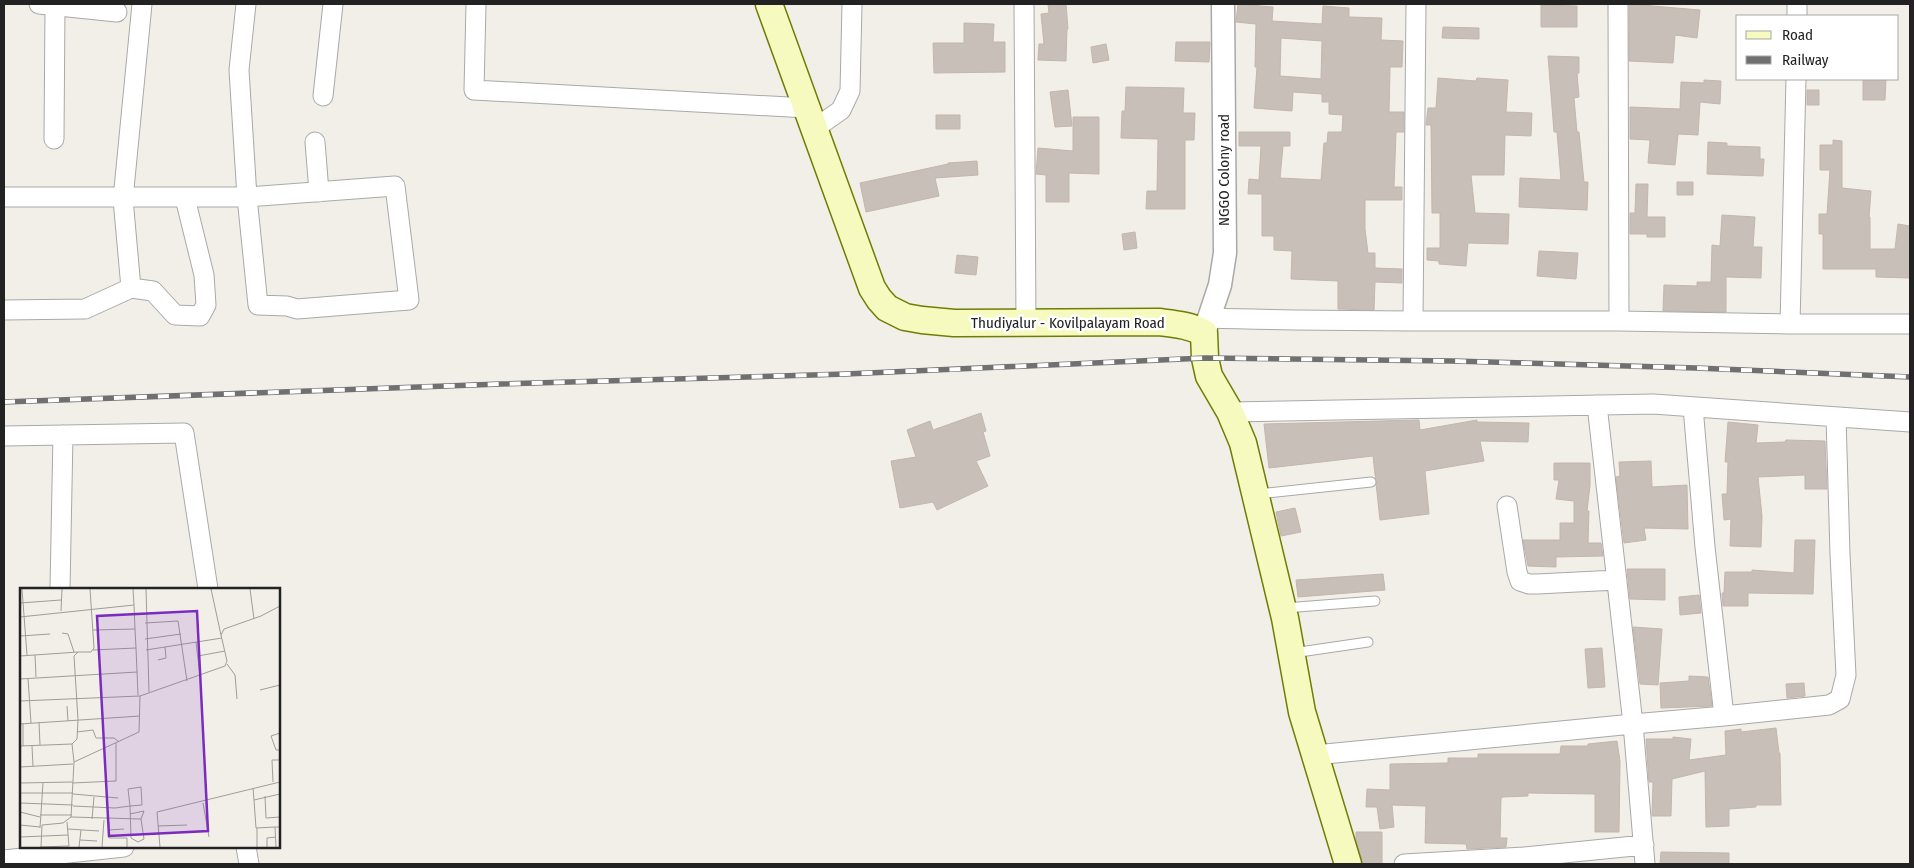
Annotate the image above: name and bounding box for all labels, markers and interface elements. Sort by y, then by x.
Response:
legend [1736,15,1899,80]
text: Road [1782,26,1813,44]
text: Railway [1782,51,1829,69]
street label: NGGO Colony road [1215,114,1233,226]
street label: Thudiyalur - Kovilpalayam Road [971,314,1165,332]
inset map [20,588,280,848]

